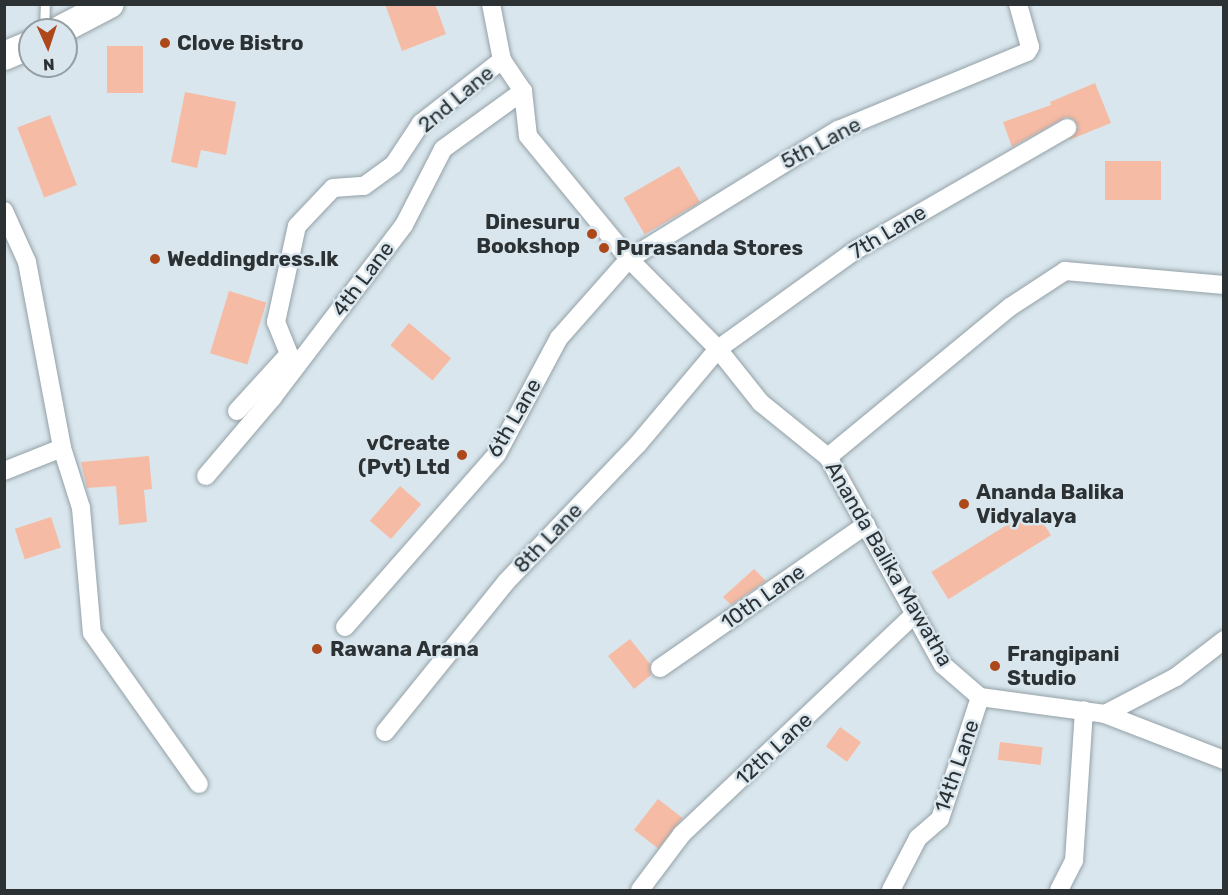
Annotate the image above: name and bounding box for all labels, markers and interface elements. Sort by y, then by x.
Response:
north arrow [18,18,78,78]
place label: Clove Bistro [177,30,304,56]
marker: Clove Bistro [158,36,172,50]
text: N [43,55,55,74]
street label: 2nd Lane [413,60,499,138]
street label: 5th Lane [777,112,865,174]
street label: 7th Lane [845,199,931,265]
place label: Dinesuru Bookshop [476,209,580,259]
marker: Dinesuru Bookshop [585,227,599,241]
place label: Purasanda Stores [616,235,803,261]
street label: 4th Lane [327,237,399,321]
marker: Purasanda Stores [597,241,611,255]
place label: Weddingdress.lk [167,246,339,272]
marker: Weddingdress.lk [148,252,162,266]
street label: 6th Lane [481,374,547,462]
place label: vCreate (Pvt) Ltd [358,430,450,480]
marker: vCreate (Pvt) Ltd [455,448,469,462]
street label: Ananda Balika Mawatha [820,457,958,671]
place label: Ananda Balika Vidyalaya [976,479,1124,529]
marker: Ananda Balika Vidyalaya [957,497,971,511]
street label: 8th Lane [509,498,587,578]
street label: 10th Lane [716,559,810,635]
place label: Rawana Arana [330,636,479,662]
marker: Rawana Arana [308,640,326,658]
place label: Frangipani Studio [1007,641,1120,691]
marker: Frangipani Studio [988,659,1002,673]
street label: 12th Lane [731,707,817,791]
street label: 14th Lane [929,716,985,816]

